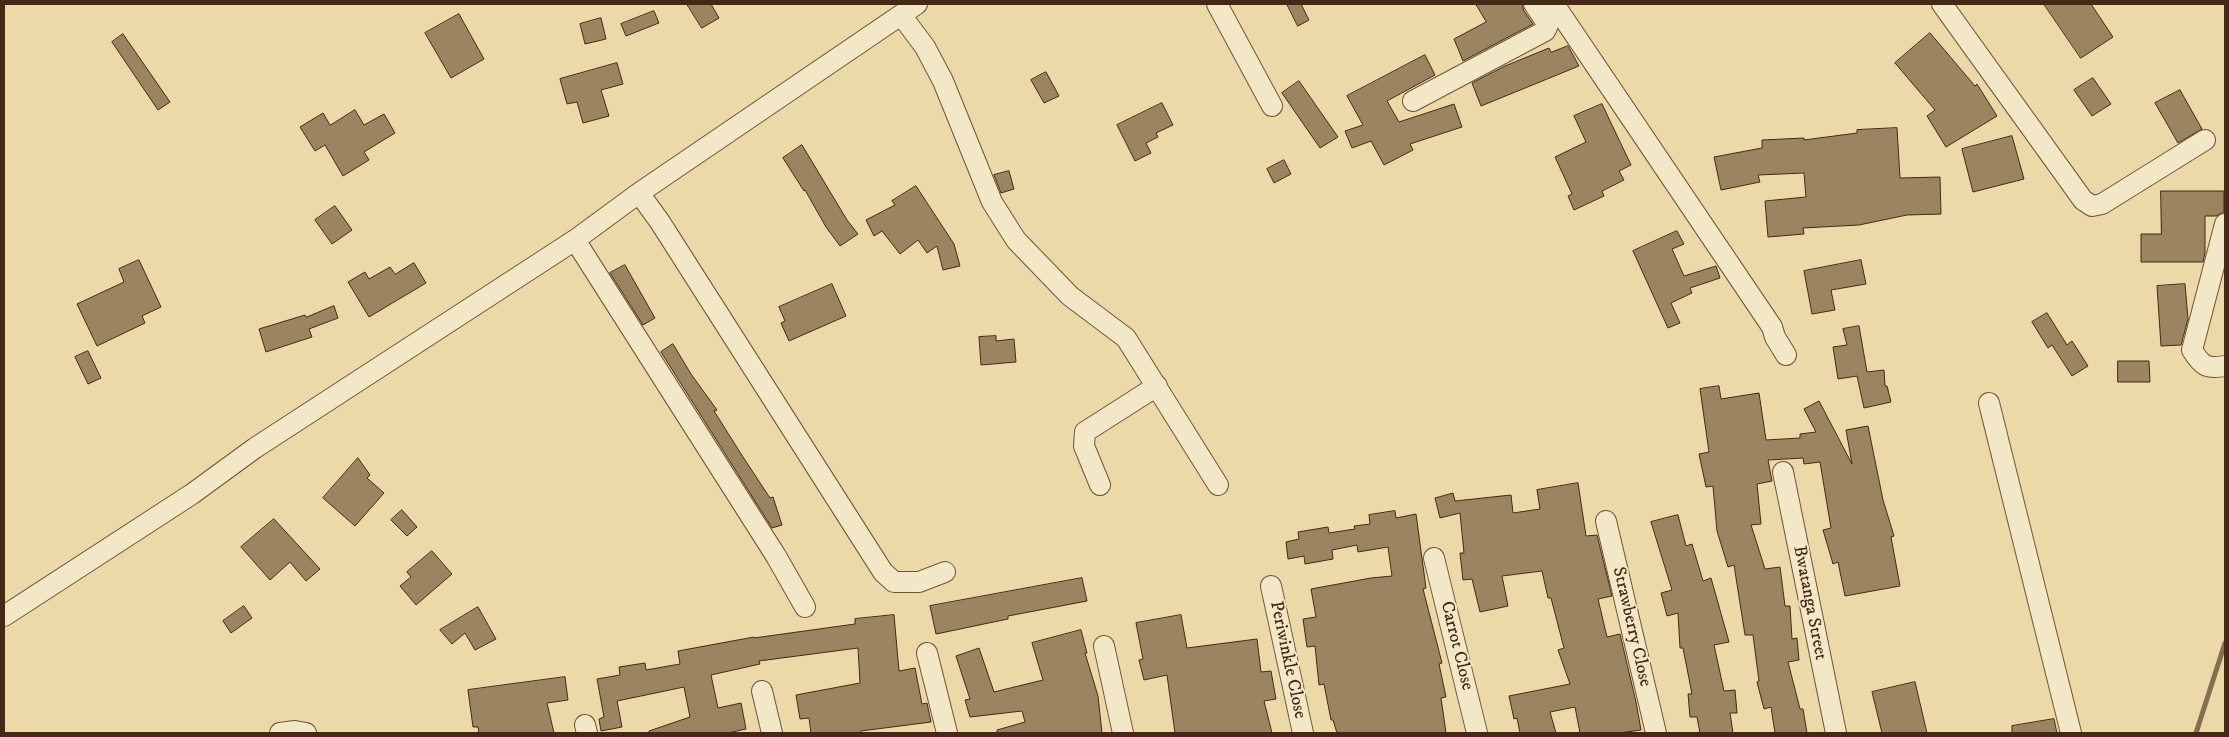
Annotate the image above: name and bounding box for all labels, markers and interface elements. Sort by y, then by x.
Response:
street label: Bwatanga Street [1787,544,1831,662]
street label: Strawberry Close [1607,565,1655,689]
street label: Periwinkle Close [1264,599,1310,721]
street label: Carrot Close [1435,599,1477,693]

